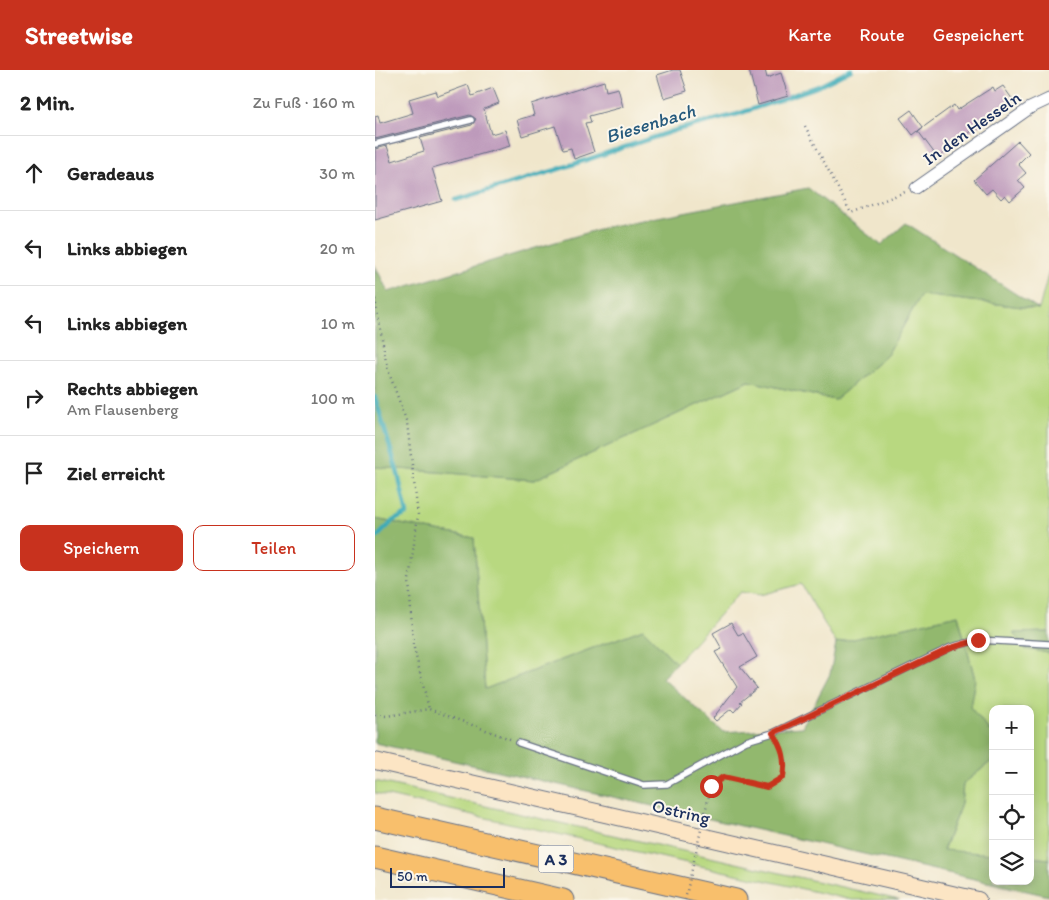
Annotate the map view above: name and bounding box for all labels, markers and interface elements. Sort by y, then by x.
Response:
text: Streetwise [25,21,133,50]
text: Karte [788,24,831,46]
text: Route [859,24,905,46]
text: Gespeichert [933,24,1024,46]
street label: In den Hesseln [919,86,1025,170]
text: 2 Min. [20,90,75,115]
text: Zu Fuß · 160 m [253,93,355,112]
water label: Biesenbach [603,99,698,148]
icon: ahead [20,159,48,187]
text: Geradeaus [67,162,154,185]
text: 30 m [319,164,355,183]
icon: left [20,234,48,262]
text: Links abbiegen [67,237,187,260]
text: 20 m [320,239,355,258]
icon: left [20,309,48,337]
text: Links abbiegen [67,312,187,335]
text: 10 m [321,314,355,333]
text: Rechts abbiegen [67,377,198,400]
icon: right [20,384,48,412]
text: 100 m [311,389,355,408]
text: Am Flausenberg [67,400,179,419]
icon: arrive [20,459,48,487]
text: Ziel erreicht [67,462,165,485]
button: Speichern [20,525,183,571]
button: Teilen [193,525,355,571]
route end [967,629,990,652]
map controls [989,705,1034,885]
button: + [989,705,1034,750]
button: − [989,750,1034,795]
route start [700,775,723,798]
street label: Ostring [650,795,713,830]
button: locate [989,795,1034,840]
button: layers [989,840,1034,885]
road number: A 3 [539,846,573,872]
scale bar [390,865,505,888]
text: 50 m [397,868,428,885]

